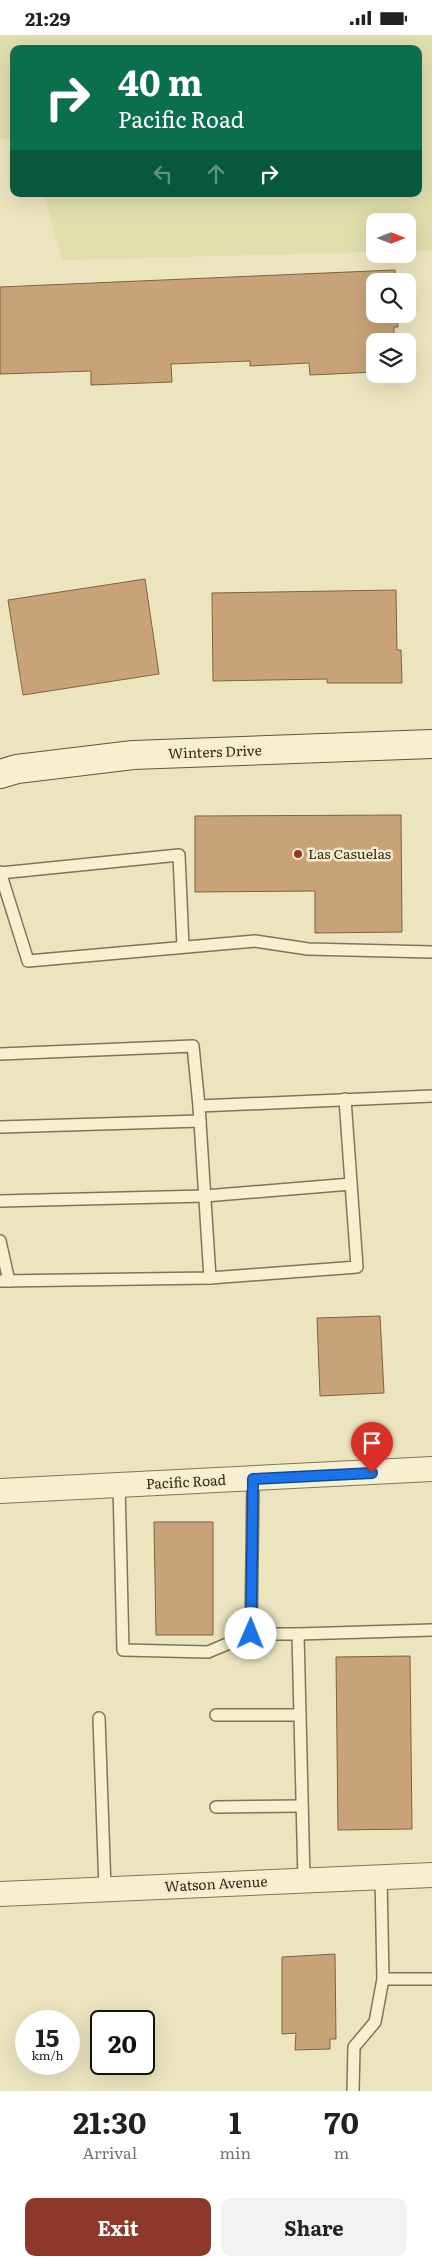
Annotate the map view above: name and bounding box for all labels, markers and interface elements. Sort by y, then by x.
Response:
text: 21:29 [25,4,70,32]
text: 40 m [118,55,203,107]
icon: right [35,65,100,130]
text: Pacific Road [118,102,244,135]
icon: left [149,160,177,188]
icon: ahead [202,160,230,188]
icon: right [255,160,283,188]
north arrow [366,213,416,263]
map controls [366,213,416,383]
button: search [366,273,416,323]
button: layers [366,333,416,383]
street label: Winters Drive [168,739,262,763]
place label: Las Casuelas [308,843,391,863]
marker: Las Casuelas [292,848,304,860]
pin [351,1422,393,1473]
icon: arrive [358,1429,386,1457]
street label: Pacific Road [145,1469,227,1493]
position arrow [224,1607,276,1659]
street label: Watson Avenue [164,1870,268,1896]
speed limit sign: 20 [90,2010,155,2075]
text: 15 [36,2018,59,2055]
text: km/h [32,2046,63,2064]
text: 21:30 [73,2099,146,2143]
text: 1 [229,2099,242,2143]
text: 70 [324,2099,359,2143]
text: Arrival [82,2140,137,2164]
text: min [220,2140,251,2164]
text: m [334,2140,349,2164]
button: Exit [25,2198,211,2256]
button: Share [221,2198,407,2256]

